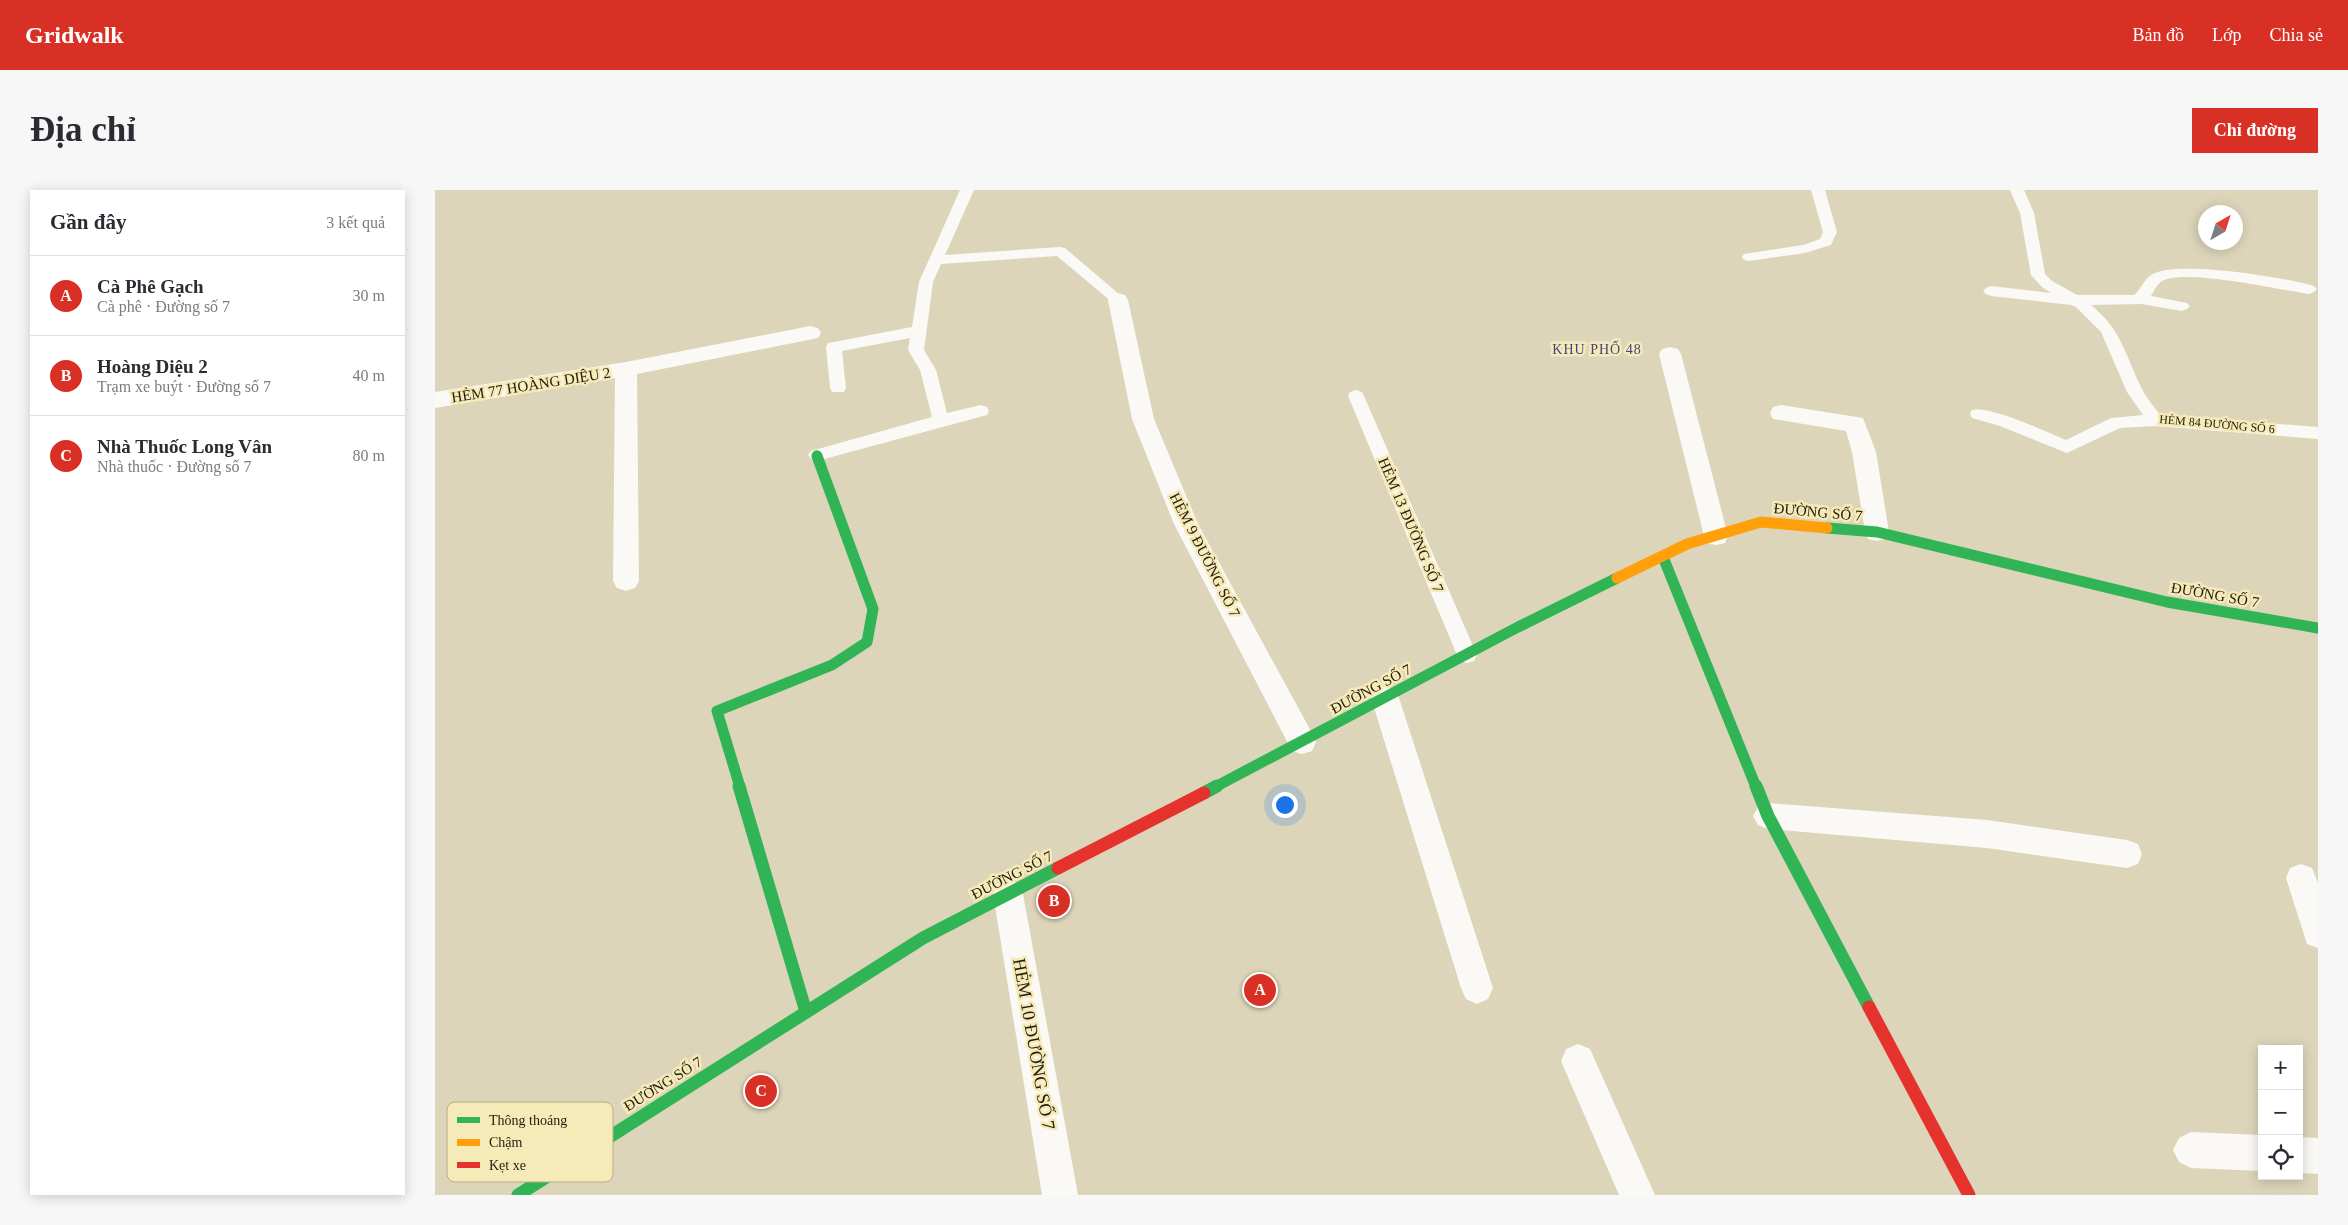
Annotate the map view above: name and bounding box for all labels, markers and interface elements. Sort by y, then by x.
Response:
text: Gridwalk [25,22,124,48]
text: Bản đồ [2132,25,2184,45]
text: Lớp [2212,25,2242,45]
text: Chia sẻ [2270,25,2323,45]
button: Chỉ đường [2192,108,2318,153]
text: Địa chỉ [30,110,136,149]
north arrow [2198,205,2243,250]
text: Gần đây [50,210,126,234]
text: 3 kết quả [326,214,385,231]
text: Cà Phê Gạch [97,276,204,297]
text: A [60,287,72,304]
text: 30 m [353,287,385,304]
text: Cà phê · Đường số 7 [97,298,230,315]
district label: KHU PHỐ 48 [1552,340,1642,357]
text: Hoàng Diệu 2 [97,356,208,377]
street label: HẺM 77 HOÀNG DIỆU 2 [450,365,612,405]
text: B [61,367,71,384]
text: 40 m [353,367,385,384]
text: Trạm xe buýt · Đường số 7 [97,378,271,395]
street label: HẺM 84 ĐƯỜNG SỐ 6 [2159,411,2275,436]
text: Nhà Thuốc Long Vân [97,436,272,457]
text: C [60,447,72,464]
text: 80 m [353,447,385,464]
street label: HẺM 13 ĐƯỜNG SỐ 7 [1375,455,1448,595]
text: Nhà thuốc · Đường số 7 [97,458,251,475]
street label: HẺM 9 ĐƯỜNG SỐ 7 [1167,490,1244,620]
street label: ĐƯỜNG SỐ 7 [1773,499,1864,524]
street label: ĐƯỜNG SỐ 7 [2170,578,2261,611]
street label: ĐƯỜNG SỐ 7 [1327,660,1415,717]
your location [1272,792,1298,818]
street label: ĐƯỜNG SỐ 7 [968,847,1056,902]
pin: B [1038,882,1070,920]
street label: HẺM 10 ĐƯỜNG SỐ 7 [1009,956,1060,1131]
pin: A [1244,971,1276,1009]
map controls [2258,1045,2303,1180]
button: + [2258,1045,2303,1090]
street label: ĐƯỜNG SỐ 7 [620,1052,705,1114]
pin: C [745,1072,777,1110]
button: − [2258,1090,2303,1135]
legend [447,1102,613,1182]
text: Thông thoáng [489,1113,567,1128]
text: Chậm [489,1135,523,1150]
button: locate [2258,1135,2303,1180]
text: Kẹt xe [489,1158,526,1173]

